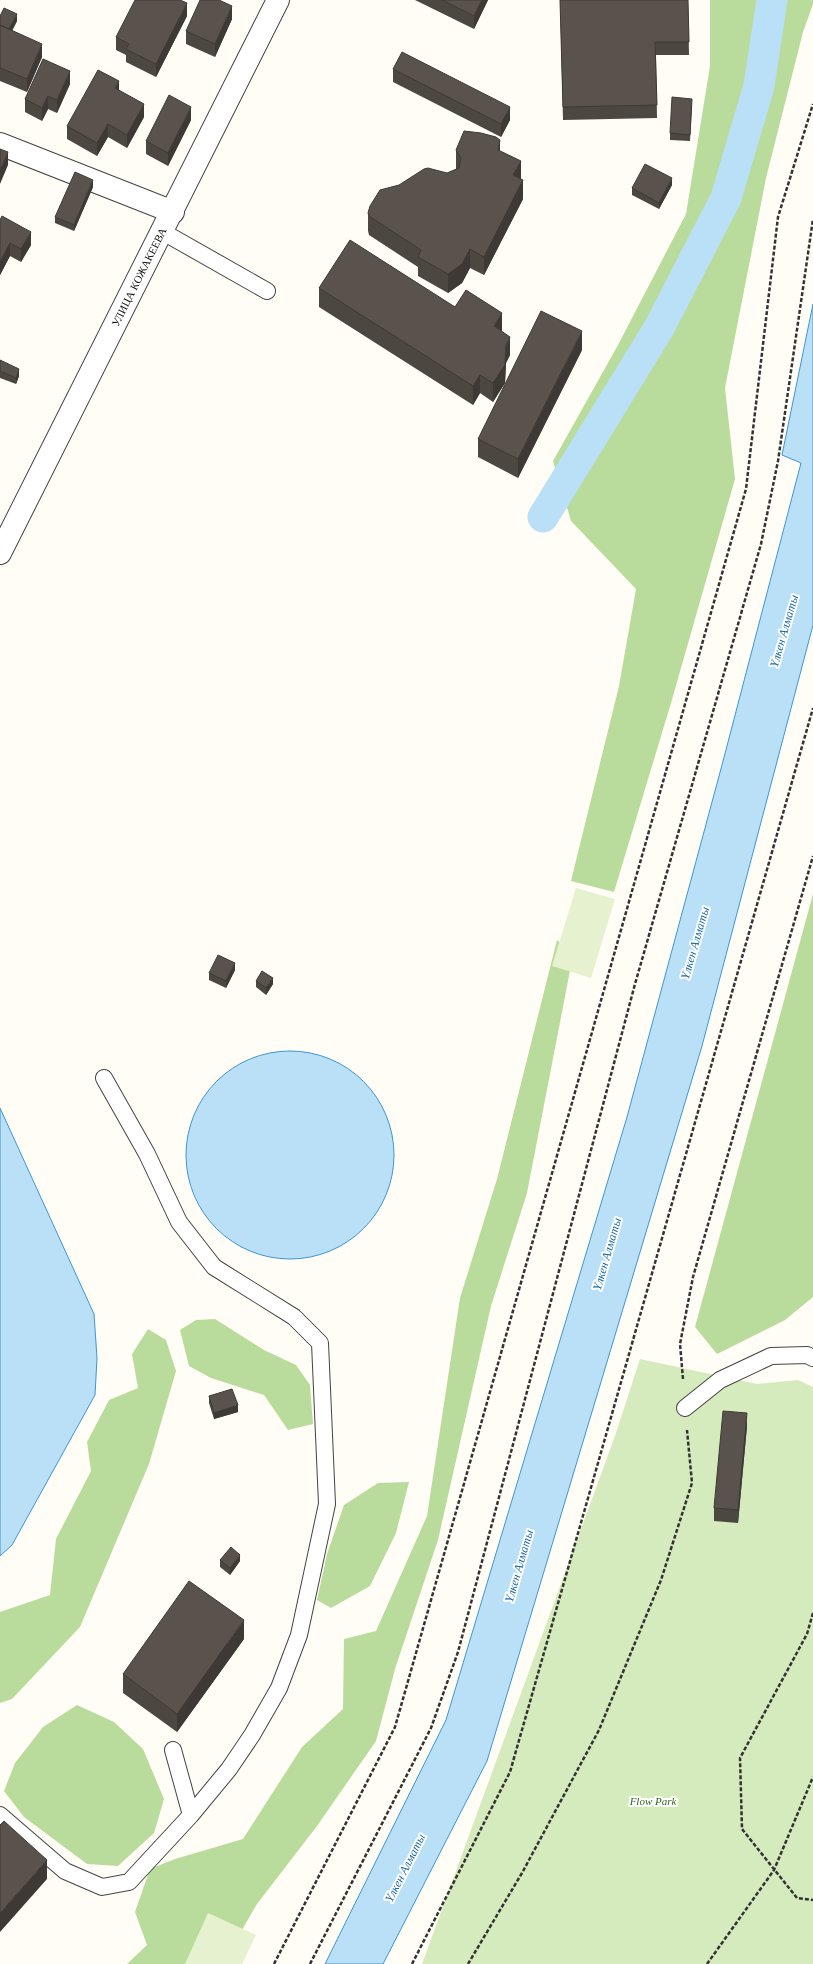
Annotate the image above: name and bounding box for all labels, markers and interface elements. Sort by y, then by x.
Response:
street label: УЛИЦА КОЖАКЕЕВА [109,226,169,328]
water label: Үлкен Алматы [767,593,801,669]
water label: Үлкен Алматы [678,905,712,981]
water label: Үлкен Алматы [590,1216,624,1292]
water label: Үлкен Алматы [502,1528,536,1604]
park label: Flow Park [629,1795,677,1807]
water label: Үлкен Алматы [382,1832,428,1904]

